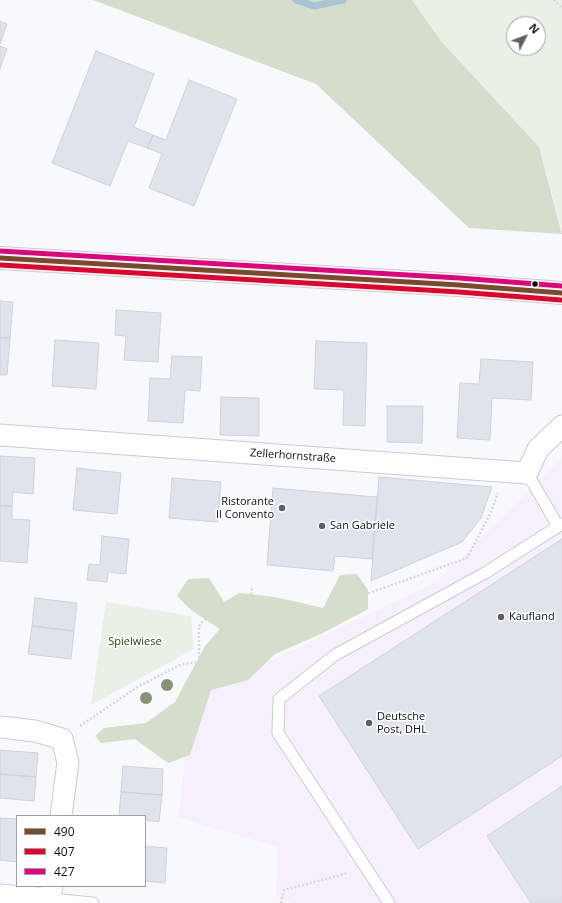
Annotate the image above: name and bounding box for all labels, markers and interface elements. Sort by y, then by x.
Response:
north arrow [506,16,546,56]
text: N [526,20,543,37]
unlabelled marker [530,279,540,289]
street label: Zellerhornstraße [250,446,336,466]
place label: Ristorante Il Convento [216,495,274,521]
marker: Ristorante Il Convento [277,503,287,513]
place label: San Gabriele [330,519,395,533]
marker: San Gabriele [317,521,327,531]
place label: Kaufland [509,610,555,624]
marker: Kaufland [496,612,506,622]
park label: Spielwiese [108,635,162,649]
place label: Deutsche Post, DHL [377,710,427,736]
marker: Deutsche Post, DHL [364,718,374,728]
legend [16,815,146,887]
text: 490 [54,823,75,840]
text: 407 [54,843,75,860]
text: 427 [54,863,75,880]

